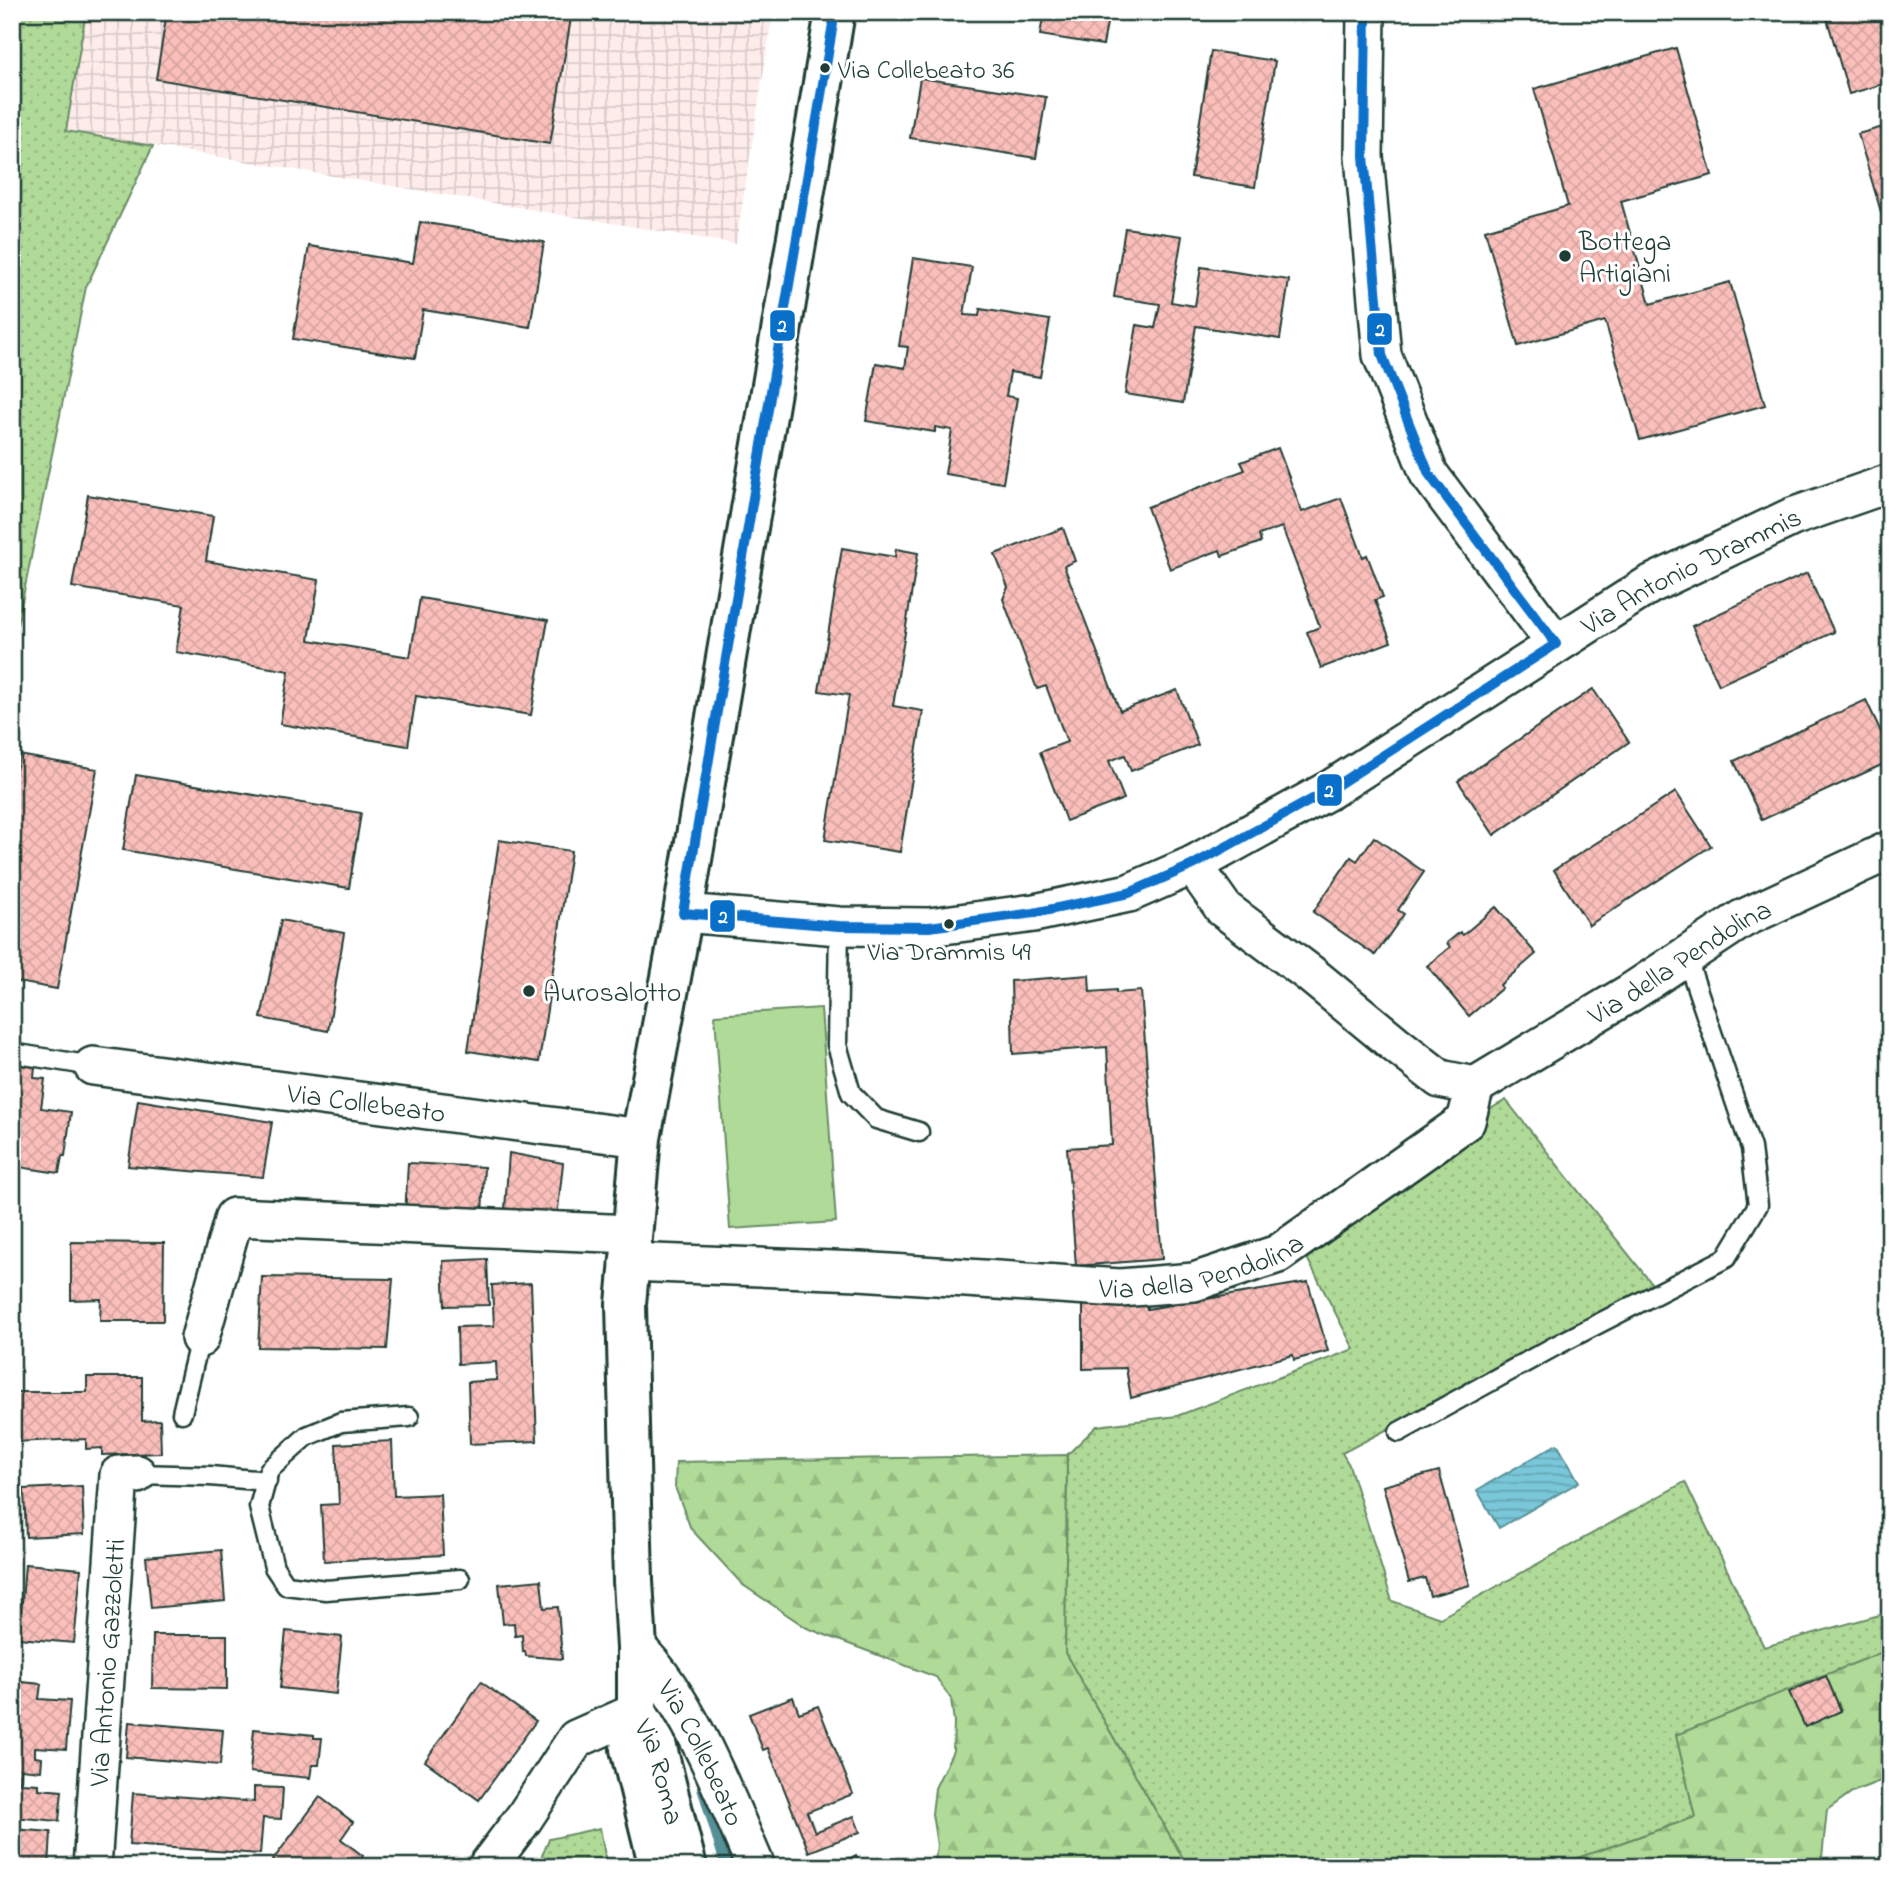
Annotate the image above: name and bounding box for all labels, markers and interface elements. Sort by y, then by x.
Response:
place label: Via Collebeato 36 [837,53,1015,91]
marker: Via Collebeato 36 [818,61,832,75]
place label: Bottega Artigiani [1578,223,1671,296]
marker: Bottega Artigiani [1557,248,1573,264]
line badge: 2 [769,309,796,342]
line badge: 2 [1366,312,1393,346]
text: 2 [776,314,787,341]
text: 2 [1374,318,1385,345]
street label: Via Antonio Drammis [1573,498,1808,648]
line badge: 2 [1316,773,1343,807]
text: 2 [1323,779,1334,806]
street label: Via della Pendolina [1580,891,1779,1038]
line badge: 2 [709,899,736,933]
text: 2 [717,905,728,932]
marker: Via Drammis 49 [942,917,956,931]
place label: Via Drammis 49 [866,935,1031,973]
place label: Aurosalotto [543,974,681,1015]
marker: Aurosalotto [521,983,537,999]
street label: Via Collebeato [284,1075,448,1136]
street label: Via della Pendolina [1096,1225,1314,1312]
street label: Via Antonio Gazzoletti [81,1537,139,1789]
street label: Via Collebeato [645,1672,753,1833]
street label: Via Roma [621,1712,693,1829]

